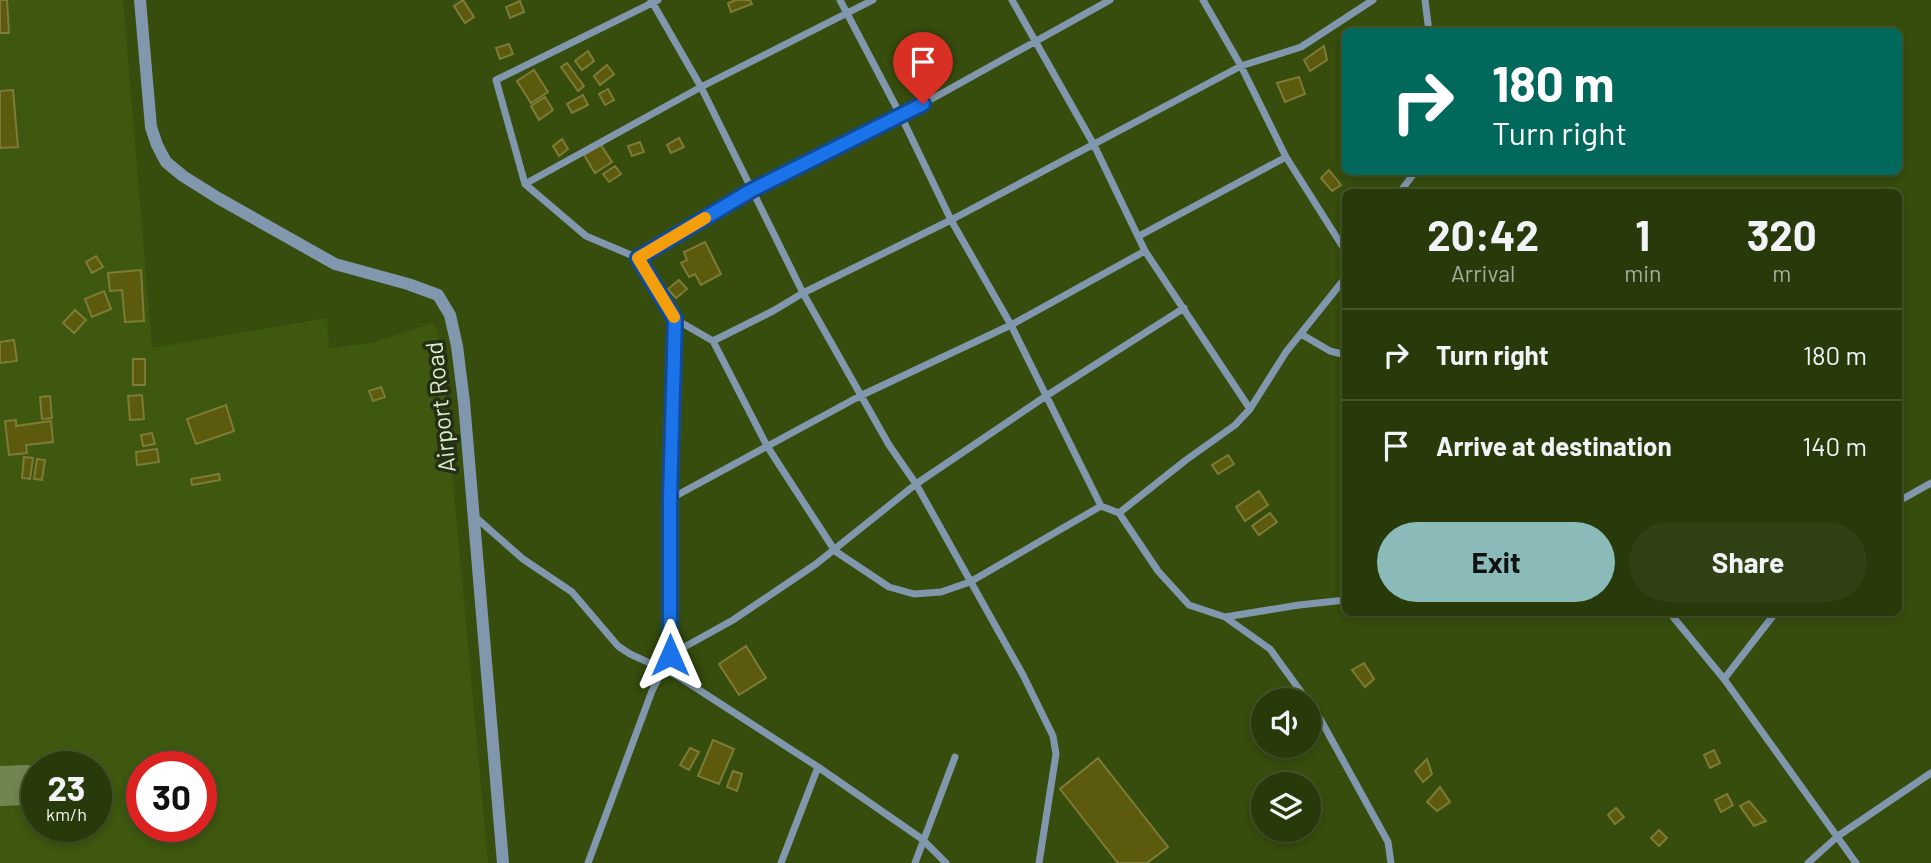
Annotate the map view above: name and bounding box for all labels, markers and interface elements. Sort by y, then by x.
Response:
pin [893,32,953,104]
icon: arrive [904,43,942,81]
text: 180 m [1492,53,1615,112]
icon: right [1377,56,1468,147]
text: Turn right [1492,113,1627,151]
text: 20:42 [1427,209,1539,259]
text: 1 [1635,209,1650,259]
text: 320 [1747,209,1817,259]
text: Arrival [1451,259,1515,287]
text: min [1624,259,1661,287]
text: m [1772,259,1791,287]
icon: right [1377,336,1415,374]
text: Turn right [1436,339,1549,370]
text: 180 m [1803,339,1867,370]
street label: Airport Road [418,340,461,474]
icon: arrive [1377,427,1415,465]
text: Arrive at destination [1436,430,1672,461]
text: 140 m [1802,430,1867,461]
button: Exit [1377,522,1615,602]
button: Share [1629,522,1867,602]
position arrow [633,618,707,692]
map controls [1251,688,1321,842]
button: sound [1251,688,1321,758]
speed limit sign: 30 [126,751,217,842]
text: 23 [47,766,86,808]
button: layers [1251,772,1321,842]
text: km/h [46,803,87,825]

